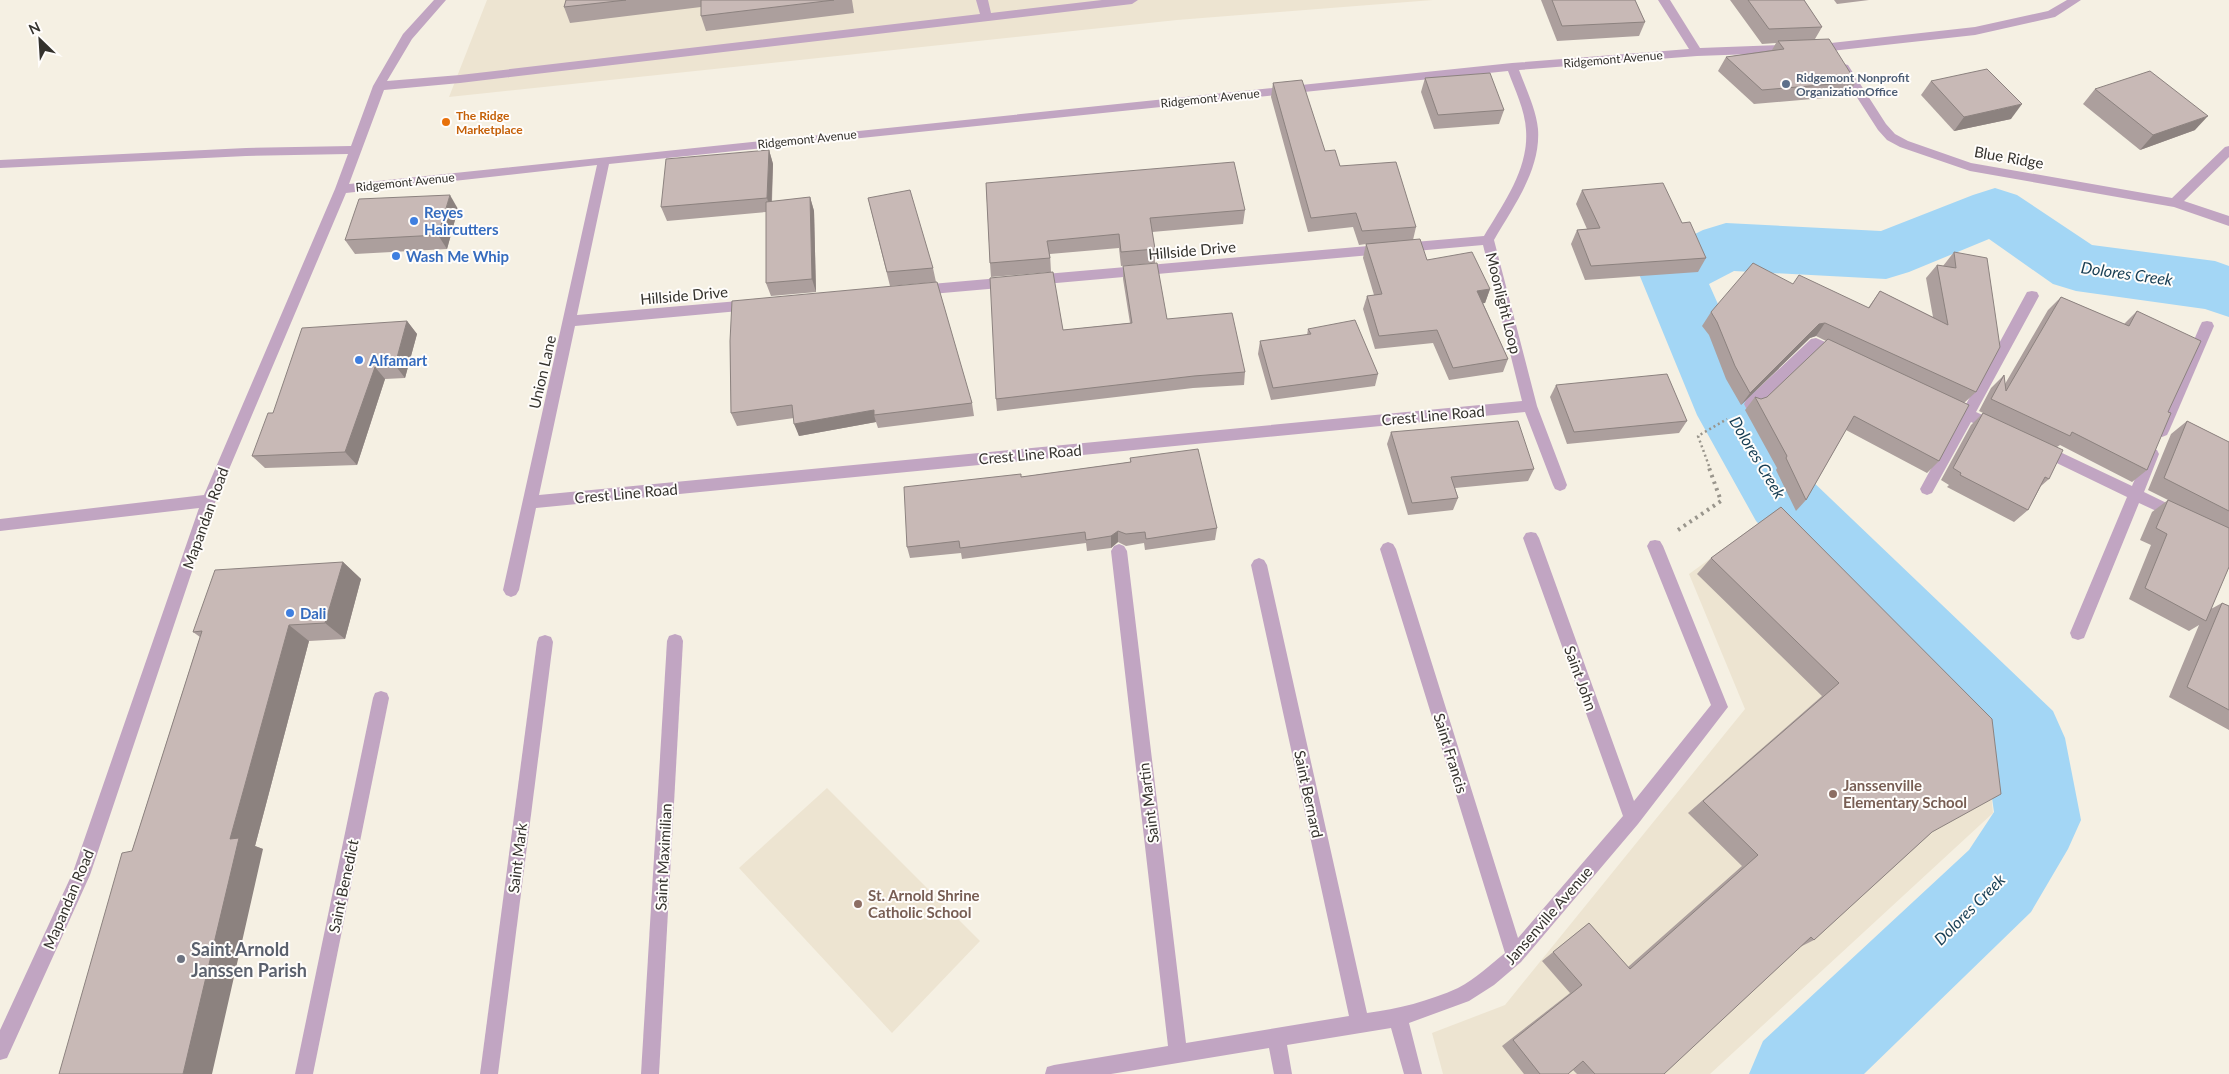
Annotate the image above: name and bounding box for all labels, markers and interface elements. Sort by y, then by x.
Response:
north arrow [15,15,65,65]
text: N [26,18,43,38]
street label: Ridgemont Avenue [1563,47,1663,71]
place label: Ridgemont Nonprofit OrganizationOffice [1796,70,1910,99]
marker: Ridgemont Nonprofit OrganizationOffice [1780,78,1792,90]
street label: Ridgemont Avenue [1160,85,1260,111]
place label: The Ridge Marketplace [456,108,523,137]
marker: The Ridge Marketplace [440,116,452,128]
street label: Ridgemont Avenue [757,126,857,152]
street label: Blue Ridge [1973,142,2045,172]
street label: Ridgemont Avenue [355,169,455,195]
place label: Reyes Haircutters [424,203,499,238]
marker: Reyes Haircutters [408,215,420,227]
street label: Hillside Drive [1147,237,1237,263]
place label: Wash Me Whip [406,247,509,265]
marker: Wash Me Whip [390,250,402,262]
street label: Moonlight Loop [1483,250,1525,356]
water label: Dolores Creek [2080,257,2174,289]
street label: Hillside Drive [639,282,729,308]
street label: Union Lane [525,333,559,411]
place label: Alfamart [368,351,428,369]
marker: Alfamart [353,354,365,366]
street label: Crest Line Road [1381,402,1485,428]
water label: Dolores Creek [1726,413,1790,502]
street label: Crest Line Road [978,441,1082,467]
street label: Mapandan Road [178,465,232,571]
street label: Crest Line Road [574,480,678,506]
place label: Dali [300,604,327,622]
marker: Dali [284,607,296,619]
street label: Saint John [1561,643,1601,713]
street label: Saint Francis [1430,711,1472,795]
street label: Saint Bernard [1291,749,1327,839]
street label: Saint Martin [1134,762,1162,844]
place label: Janssenville Elementary School [1843,776,1967,811]
marker: Janssenville Elementary School [1827,788,1839,800]
street label: Saint Maximilian [651,803,675,911]
street label: Saint Mark [504,821,530,894]
street label: Saint Benedict [324,837,362,934]
street label: Mapandan Road [39,846,97,952]
street label: Jansenville Avenue [1501,862,1595,968]
water label: Dolores Creek [1930,869,2009,948]
place label: St. Arnold Shrine Catholic School [868,886,980,921]
marker: St. Arnold Shrine Catholic School [852,898,864,910]
place label: Saint Arnold Janssen Parish [191,938,307,981]
marker: Saint Arnold Janssen Parish [175,953,187,965]

